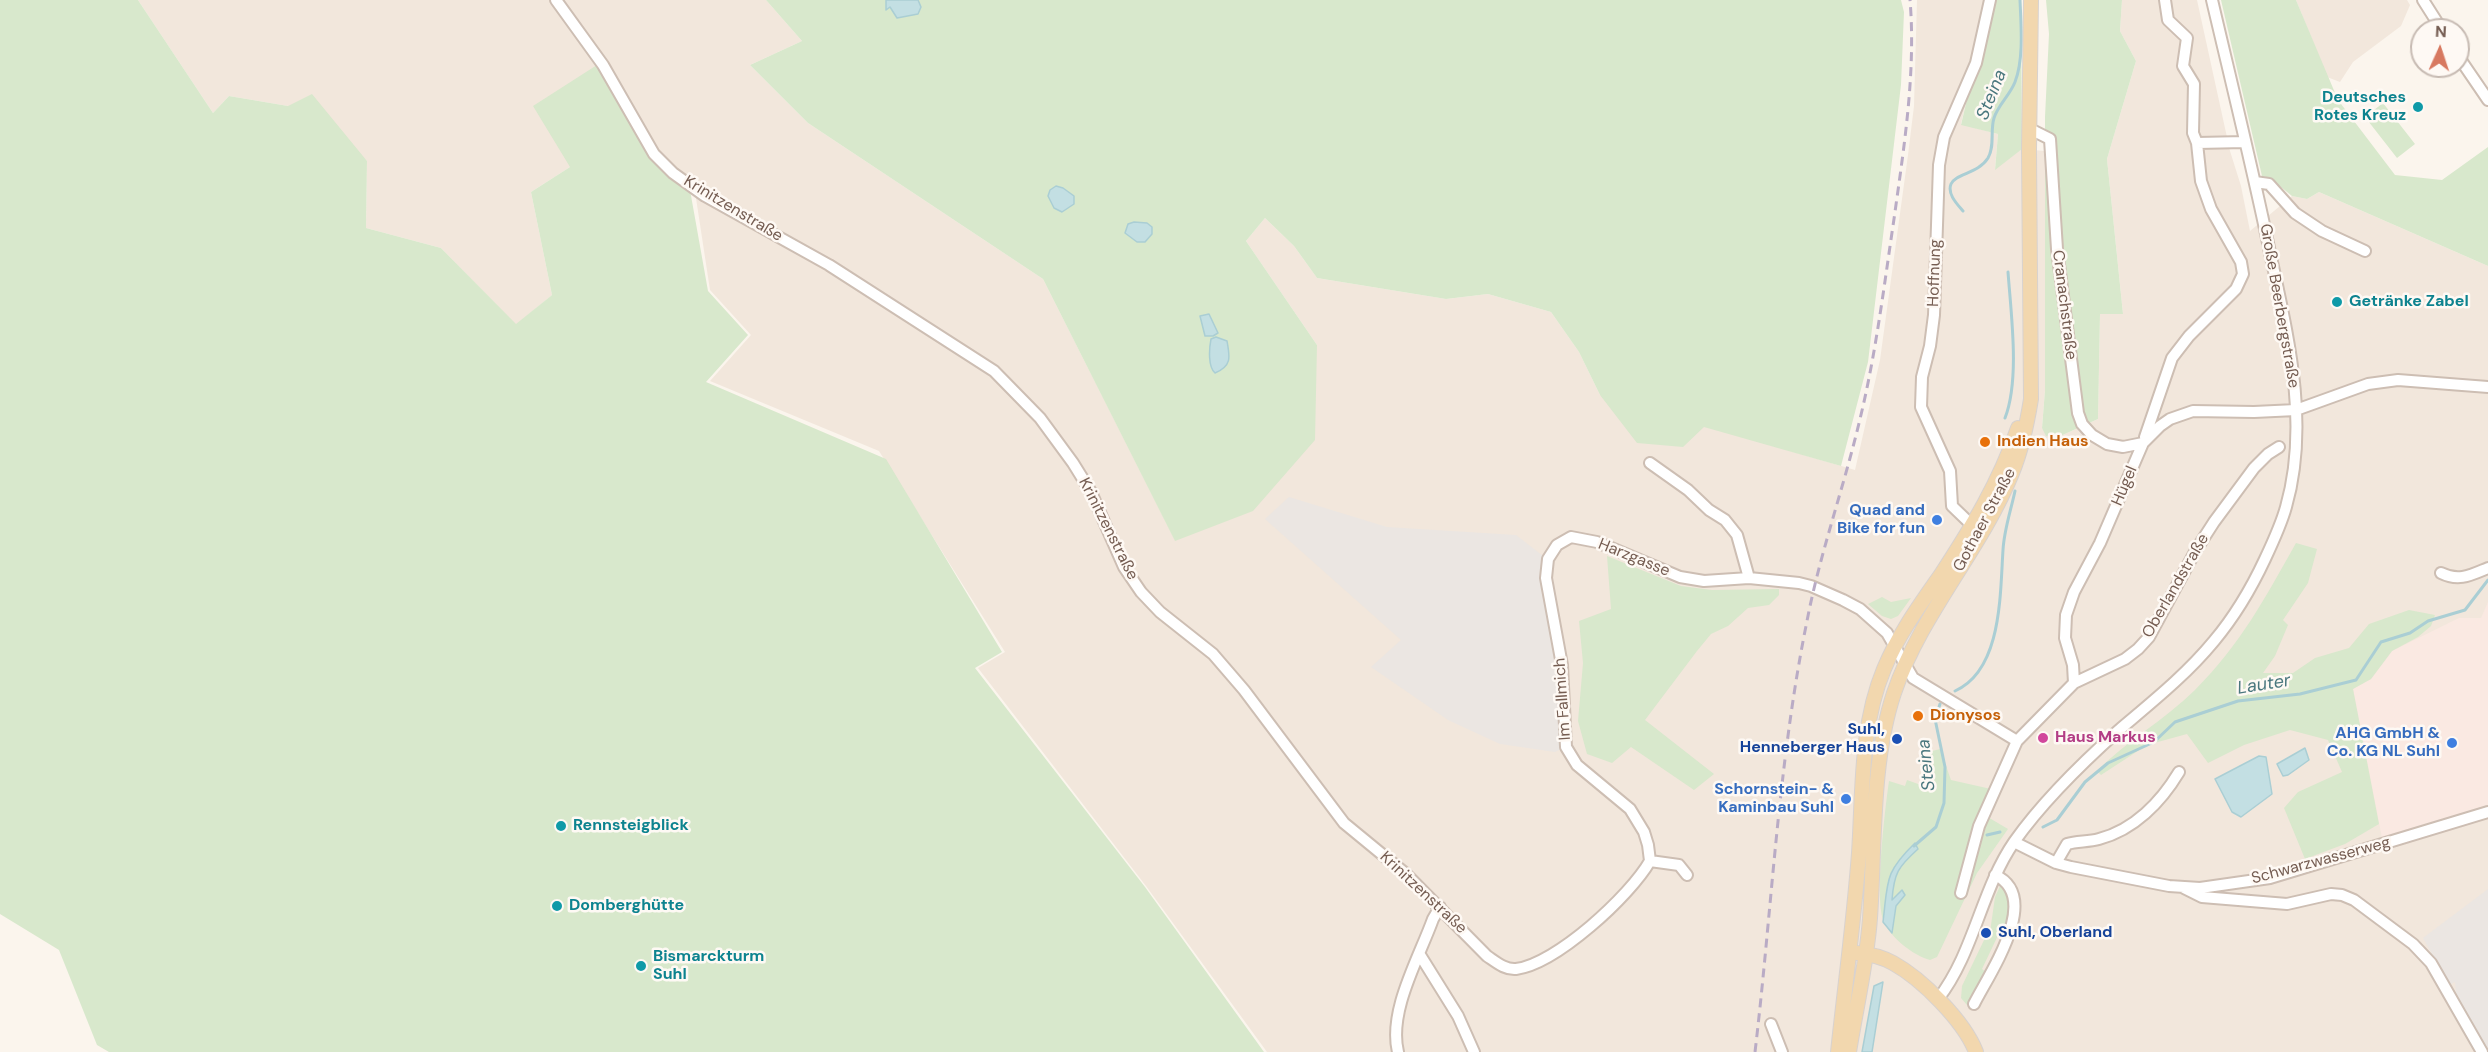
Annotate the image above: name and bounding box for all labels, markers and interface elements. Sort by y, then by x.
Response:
north arrow [2410,18,2470,78]
text: N [2434,21,2447,42]
water label: Steina [1972,67,2012,123]
place label: Deutsches Rotes Kreuz [2314,88,2406,126]
marker: Deutsches Rotes Kreuz [2411,100,2425,114]
street label: Krinitzenstraße [680,172,786,246]
street label: Große Beerbergstraße [2255,222,2303,390]
street label: Hoffnung [1924,239,1946,307]
street label: Cranachstraße [2048,249,2080,361]
place label: Getränke Zabel [2349,292,2469,312]
marker: Getränke Zabel [2330,295,2344,309]
place label: Indien Haus [1997,432,2089,452]
marker: Indien Haus [1978,435,1992,449]
street label: Hügel [2108,463,2142,509]
street label: Gothaer Straße [1950,465,2020,575]
street label: Krinitzenstraße [1074,475,1142,583]
place label: Quad and Bike for fun [1837,501,1925,539]
marker: Quad and Bike for fun [1930,513,1944,527]
street label: Oberlandstraße [2138,531,2214,641]
street label: Harzgasse [1595,535,1673,581]
street label: Im Fallmich [1551,657,1575,741]
water label: Lauter [2236,670,2292,700]
place label: Dionysos [1930,706,2001,726]
marker: Dionysos [1911,709,1925,723]
place label: Suhl, Henneberger Haus [1740,720,1885,758]
place label: AHG GmbH & Co. KG NL Suhl [2327,724,2440,762]
place label: Haus Markus [2055,728,2156,748]
marker: Haus Markus [2036,731,2050,745]
marker: Suhl, Henneberger Haus [1890,732,1904,746]
marker: AHG GmbH & Co. KG NL Suhl [2445,736,2459,750]
water label: Steina [1914,738,1940,792]
place label: Schornstein- & Kaminbau Suhl [1714,780,1834,818]
marker: Schornstein- & Kaminbau Suhl [1839,792,1853,806]
place label: Rennsteigblick [573,816,689,836]
marker: Rennsteigblick [554,819,568,833]
street label: Schwarzwasserweg [2249,833,2393,889]
street label: Krinitzenstraße [1375,848,1471,938]
place label: Domberghütte [569,896,684,916]
marker: Domberghütte [550,899,564,913]
place label: Suhl, Oberland [1998,923,2113,943]
marker: Suhl, Oberland [1979,926,1993,940]
place label: Bismarckturm Suhl [653,947,764,985]
marker: Bismarckturm Suhl [634,959,648,973]

